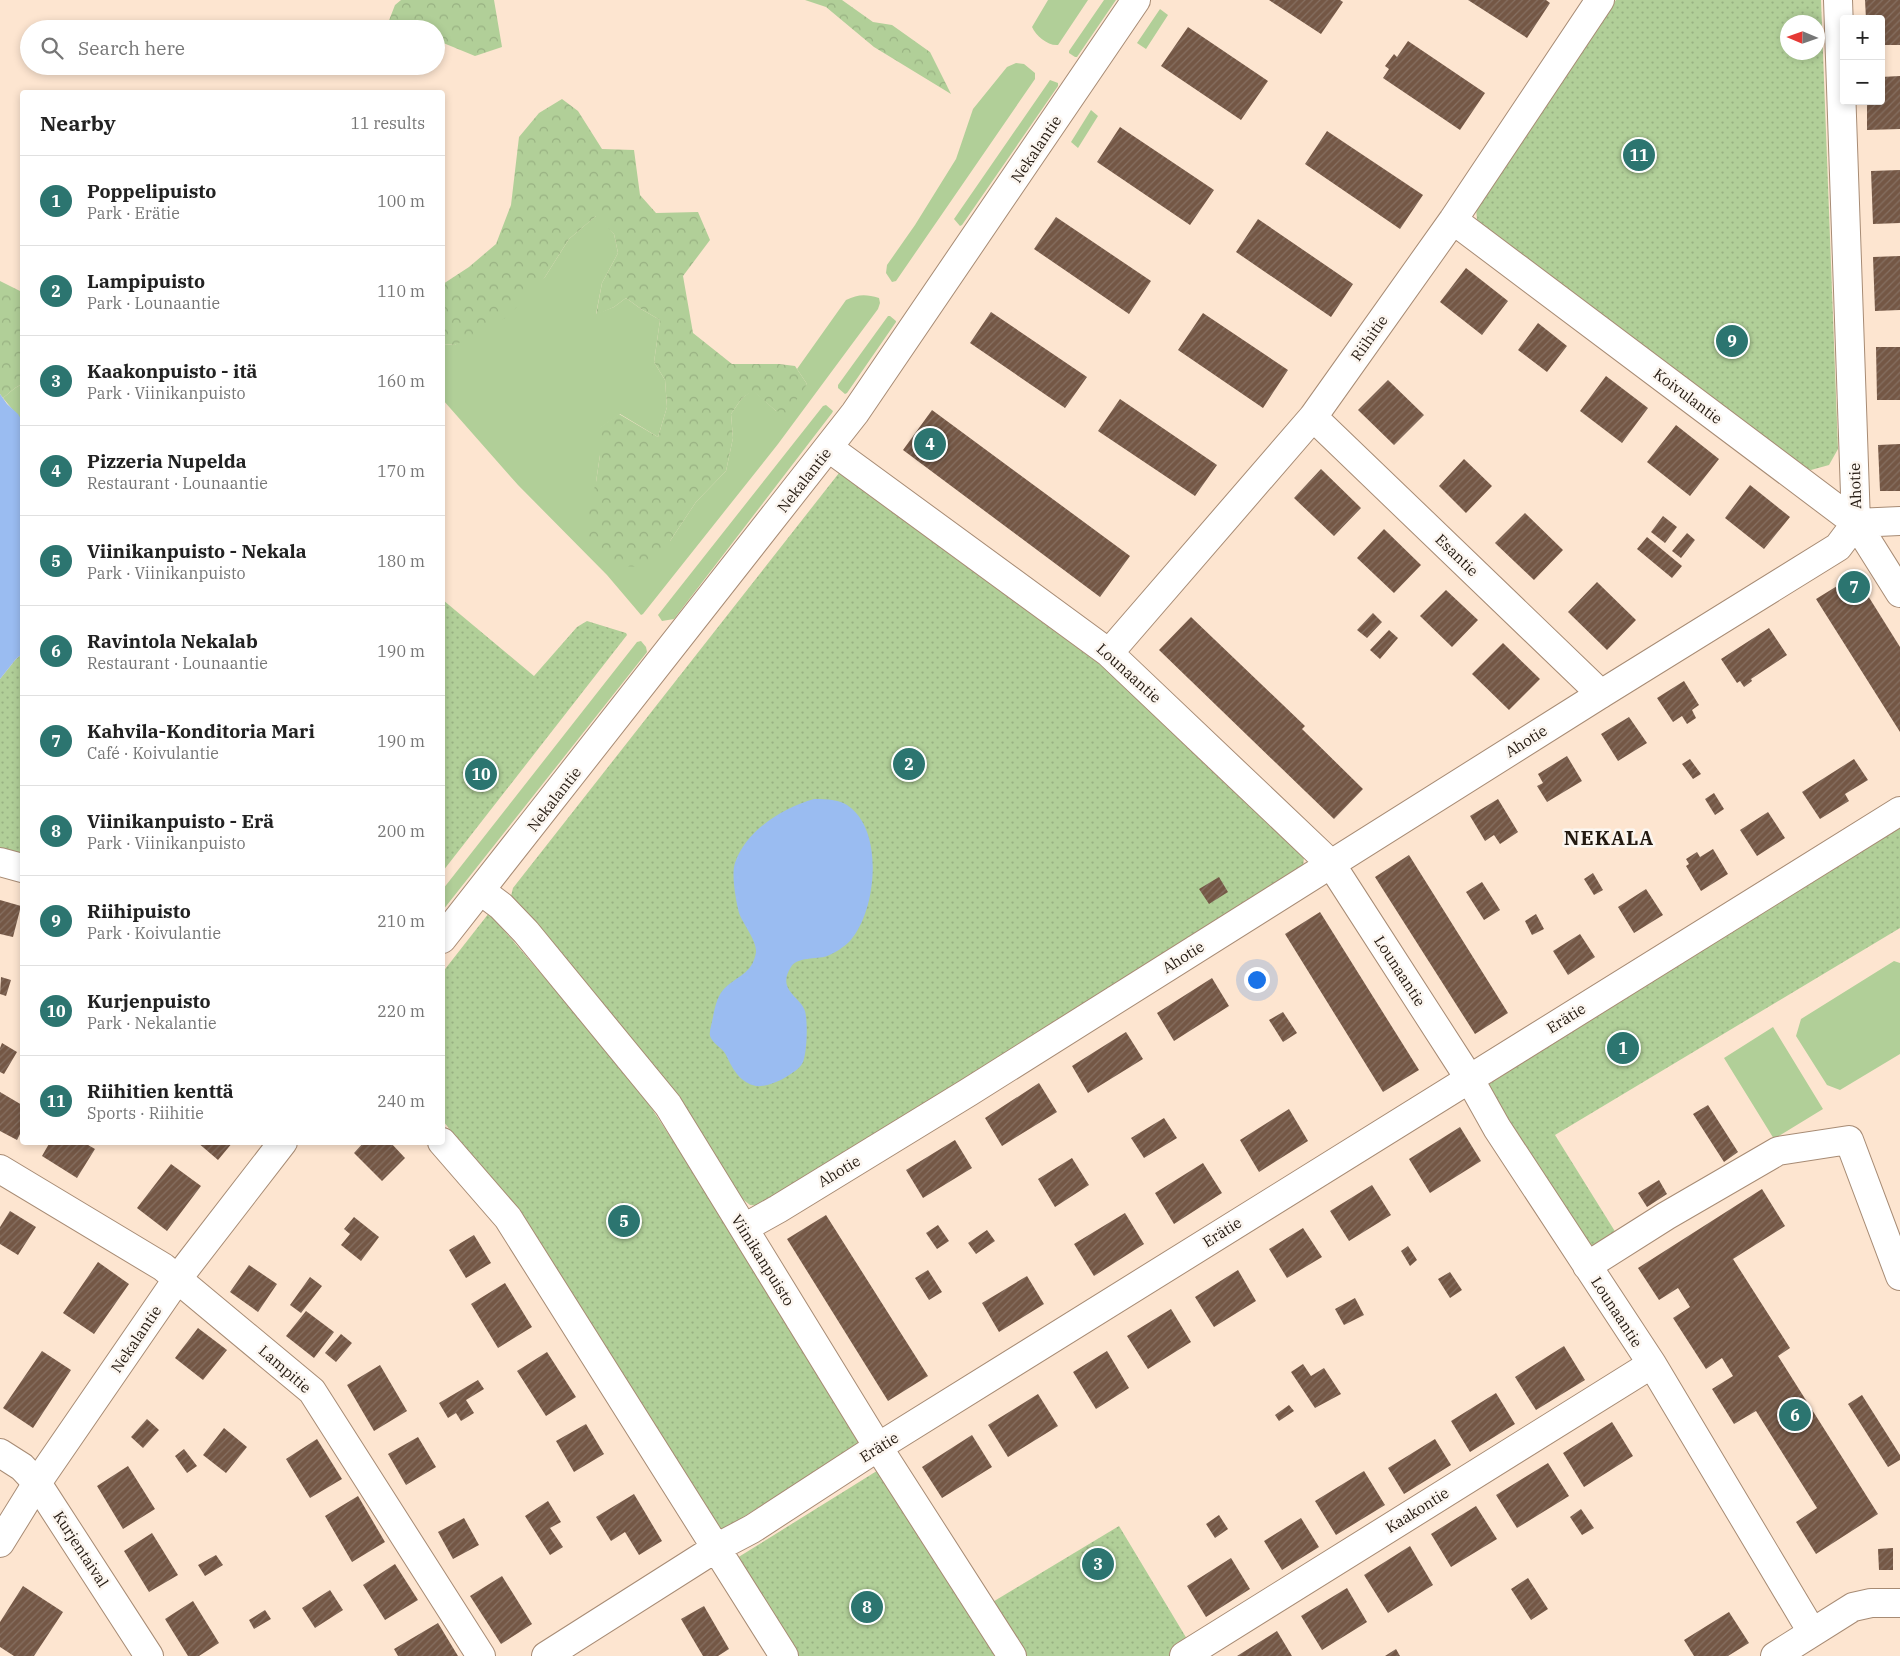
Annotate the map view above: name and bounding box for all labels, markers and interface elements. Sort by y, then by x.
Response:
north arrow [1780,15,1825,60]
map controls [1840,15,1885,105]
button: + [1840,15,1885,60]
search box [20,20,445,75]
icon: search [38,34,66,62]
text: Search here [78,36,185,60]
button: − [1840,60,1885,105]
text: Nearby [40,109,116,137]
street label: Nekalantie [1007,112,1065,186]
text: 11 results [350,113,425,133]
pin: 11 [1623,136,1655,174]
text: Poppelipuisto [87,179,216,203]
text: 1 [51,191,61,211]
text: 100 m [377,191,425,211]
text: Park · Erätie [87,203,180,223]
text: Lampipuisto [87,269,205,293]
text: 2 [51,281,61,301]
text: 110 m [377,281,425,301]
text: Park · Lounaantie [87,293,220,313]
street label: Riihitie [1346,311,1392,365]
pin: 9 [1716,322,1748,360]
text: Kaakonpuisto - itä [87,359,257,383]
street label: Koivulantie [1650,364,1726,428]
text: 3 [51,371,61,391]
text: 160 m [377,371,425,391]
text: Park · Viinikanpuisto [87,383,246,403]
pin: 4 [914,425,946,463]
street label: Nekalantie [773,444,835,516]
text: Pizzeria Nupelda [87,449,247,473]
text: 4 [51,461,61,481]
text: 170 m [377,461,425,481]
street label: Ahotie [1845,463,1865,509]
text: Restaurant · Lounaantie [87,473,268,493]
street label: Esantie [1431,530,1483,580]
text: Viinikanpuisto - Nekala [87,539,307,563]
text: 5 [51,551,61,571]
text: 180 m [377,551,425,571]
text: Park · Viinikanpuisto [87,563,246,583]
pin: 7 [1838,568,1870,606]
text: Ravintola Nekalab [87,629,258,653]
street label: Lounaantie [1093,639,1165,707]
text: 6 [51,641,61,661]
text: 190 m [377,641,425,661]
text: Restaurant · Lounaantie [87,653,268,673]
text: Kahvila-Konditoria Mari [87,719,315,743]
street label: Ahotie [1501,721,1551,761]
text: 7 [51,731,61,751]
text: 190 m [377,731,425,751]
text: Café · Koivulantie [87,743,219,763]
pin: 2 [893,745,925,783]
pin: 10 [465,755,497,793]
street label: Nekalantie [523,763,585,835]
text: Viinikanpuisto - Erä [87,809,274,833]
text: 8 [51,821,61,841]
text: 200 m [377,821,425,841]
district label: NEKALA [1564,824,1654,851]
text: Park · Viinikanpuisto [87,833,246,853]
text: Riihipuisto [87,899,191,923]
text: 9 [51,911,61,931]
text: 210 m [377,911,425,931]
text: Park · Koivulantie [87,923,221,943]
street label: Lounaantie [1370,932,1430,1010]
street label: Ahotie [1158,937,1208,977]
your location [1244,967,1270,993]
text: Kurjenpuisto [87,989,211,1013]
street label: Erätie [1543,999,1589,1037]
text: 10 [46,1001,66,1021]
text: 220 m [377,1001,425,1021]
text: Park · Nekalantie [87,1013,217,1033]
pin: 1 [1607,1029,1639,1067]
text: Riihitien kenttä [87,1079,234,1103]
text: 11 [46,1091,66,1111]
text: 240 m [377,1091,425,1111]
text: Sports · Riihitie [87,1103,204,1123]
street label: Ahotie [814,1151,864,1191]
pin: 5 [608,1202,640,1240]
street label: Viinikanpuisto [727,1211,799,1309]
street label: Erätie [1199,1213,1245,1251]
street label: Lounaantie [1587,1273,1647,1351]
street label: Nekalantie [107,1302,165,1376]
street label: Lampitie [255,1341,315,1397]
pin: 6 [1779,1396,1811,1434]
street label: Erätie [856,1428,902,1466]
street label: Kaakontie [1382,1483,1452,1537]
street label: Kurjentaival [49,1507,113,1591]
pin: 3 [1082,1545,1114,1583]
pin: 8 [851,1588,883,1626]

